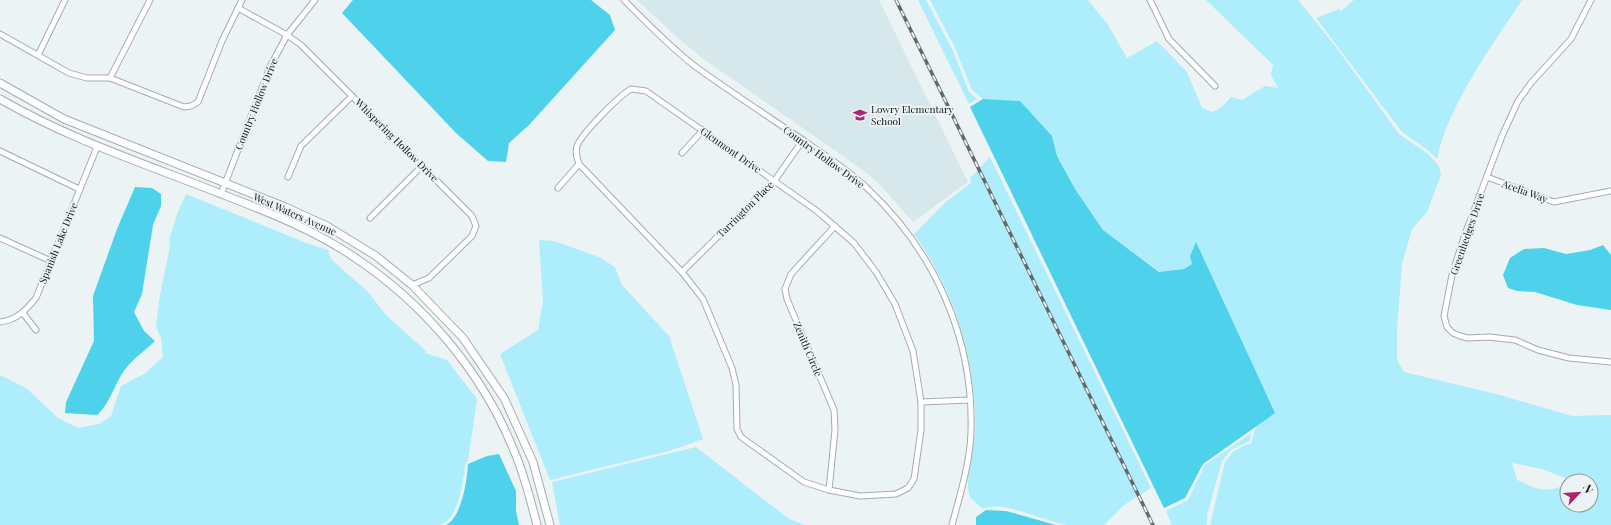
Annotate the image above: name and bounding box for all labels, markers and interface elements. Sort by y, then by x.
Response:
street label: Country Hollow Drive [231,56,281,152]
street label: Whispering Hollow Drive [352,95,442,185]
place label: Lowry Elementary School [871,102,954,128]
school or university icon: Lowry Elementary School [852,107,868,123]
street label: Country Hollow Drive [780,123,868,191]
street label: Glenmont Drive [698,124,764,176]
street label: Acelia Way [1499,176,1550,206]
street label: Tarrington Place [714,178,776,240]
street label: West Waters Avenue [250,189,339,239]
street label: Greenhedges Drive [1446,191,1488,277]
street label: Spanish Lake Drive [35,200,81,286]
street label: Zenith Circle [790,319,826,379]
north arrow [1559,473,1599,513]
text: N [1580,482,1597,495]

